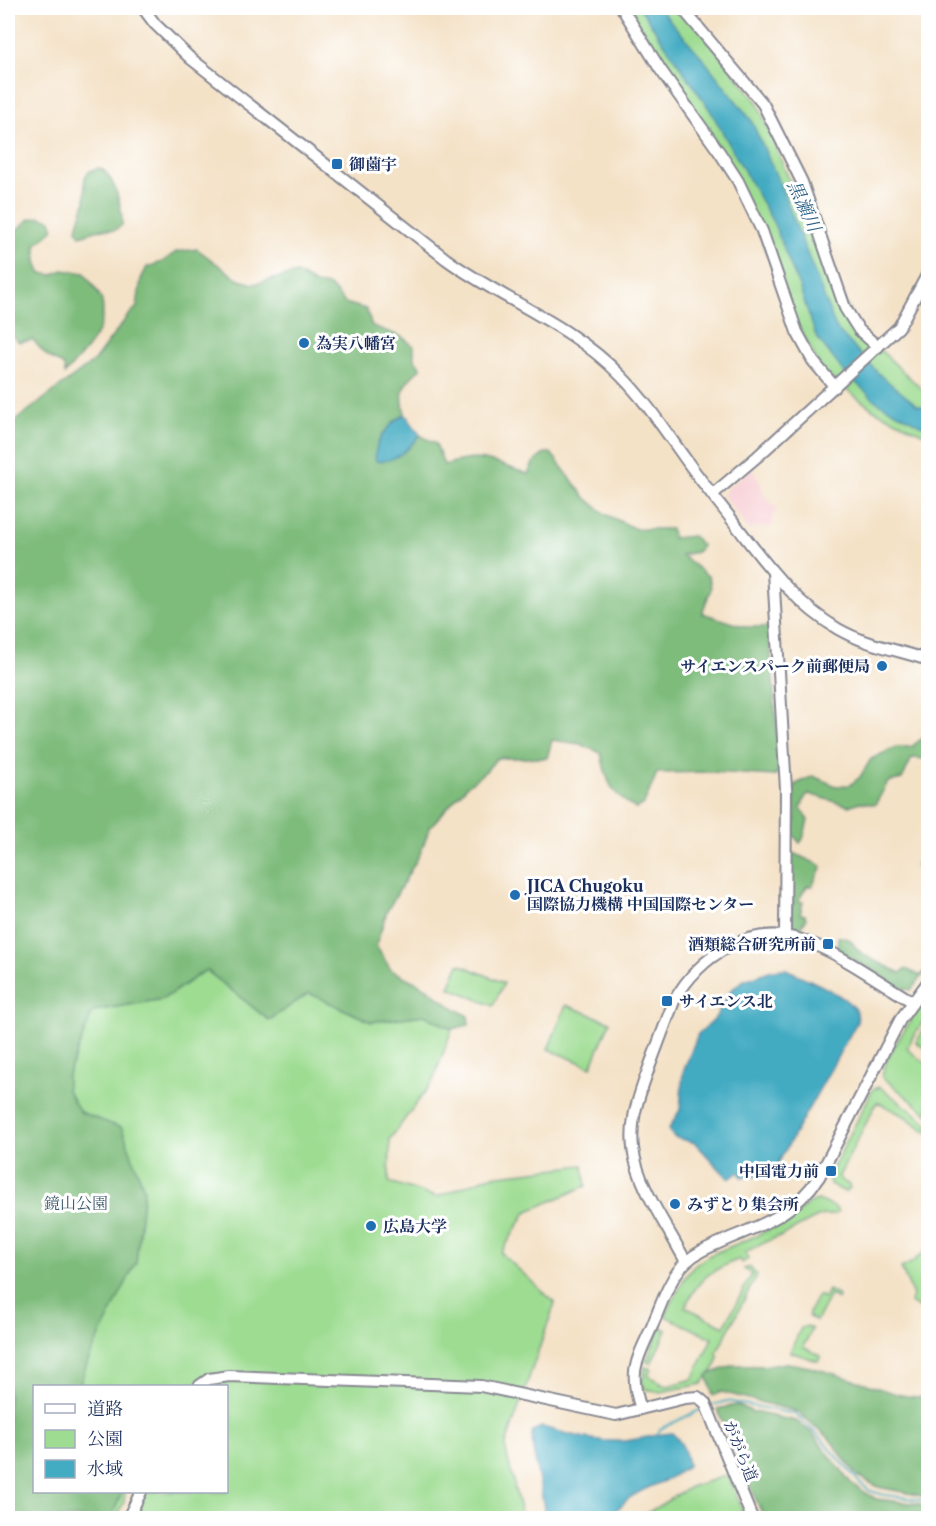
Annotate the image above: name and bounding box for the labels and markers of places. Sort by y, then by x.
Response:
place label: 御薗宇 [349,154,397,174]
marker: 御薗宇 [330,157,344,171]
place label: 為実八幡宮 [316,333,396,353]
marker: 為実八幡宮 [297,336,311,350]
place label: サイエンスパーク前郵便局 [680,656,870,676]
marker: サイエンスパーク前郵便局 [875,659,889,673]
place label: JICA Chugoku 国際協力機構 中国国際センター [524,876,754,914]
marker: JICA Chugoku 国際協力機構 中国国際センター [508,888,522,902]
place label: 酒類総合研究所前 [688,934,816,954]
marker: 酒類総合研究所前 [821,937,835,951]
place label: サイエンス北 [679,991,773,1011]
marker: サイエンス北 [660,994,674,1008]
place label: 中国電力前 [739,1161,819,1181]
marker: 中国電力前 [824,1164,838,1178]
place label: みずとり集会所 [687,1194,799,1214]
marker: みずとり集会所 [668,1197,682,1211]
place label: 広島大学 [383,1216,447,1236]
marker: 広島大学 [364,1219,378,1233]

